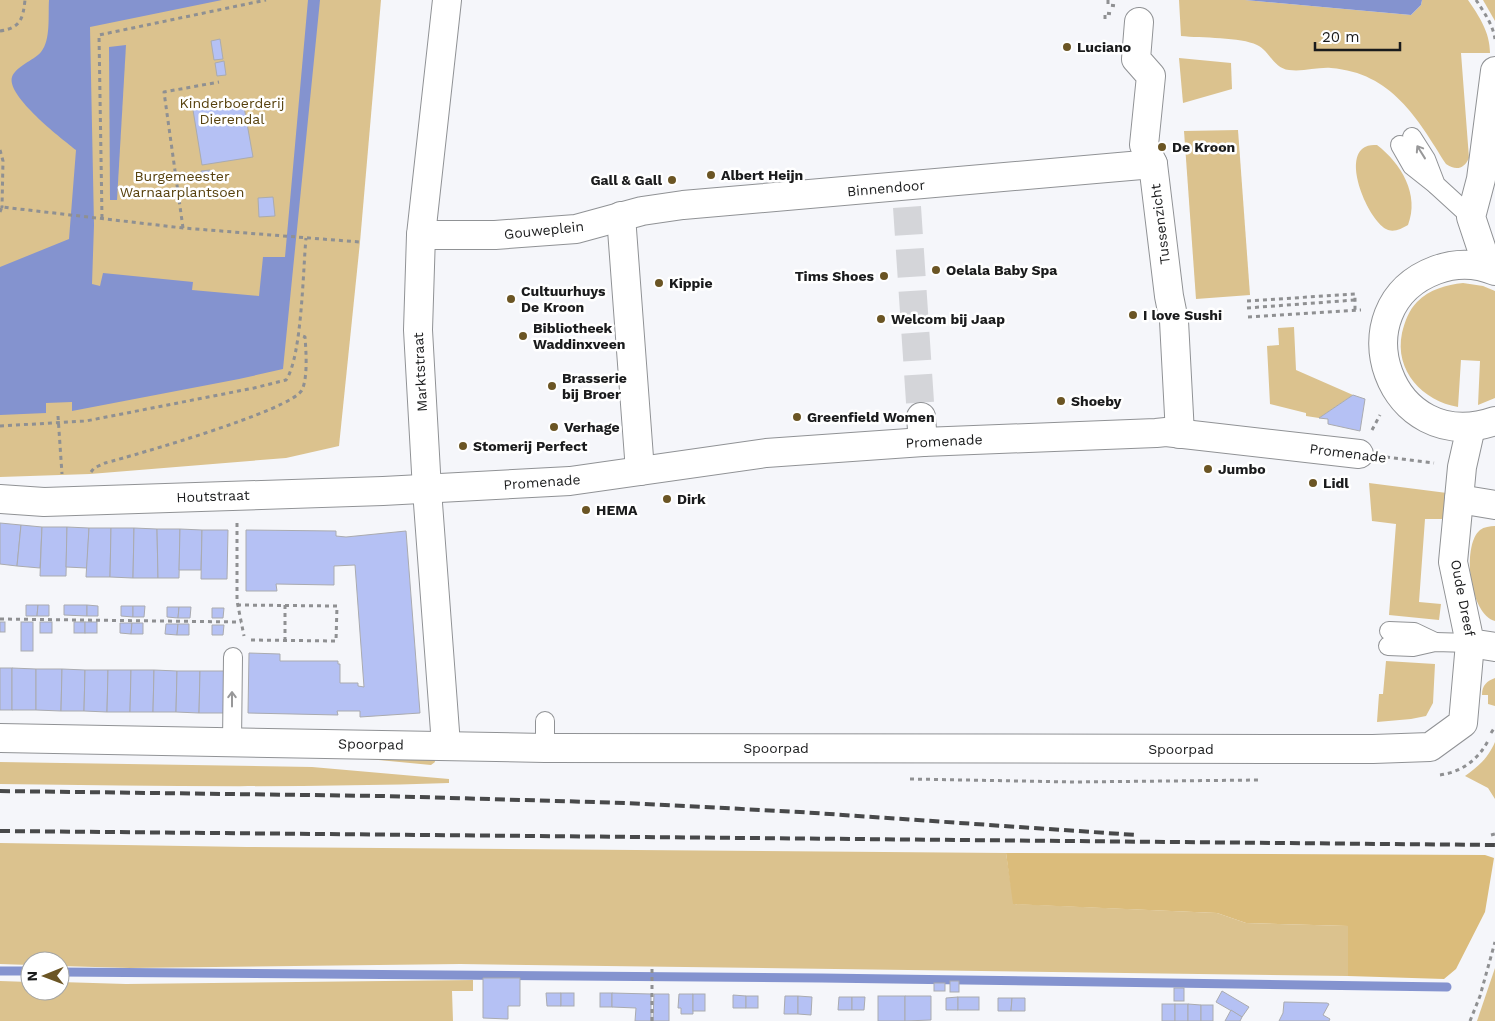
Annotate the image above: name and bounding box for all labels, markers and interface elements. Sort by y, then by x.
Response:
scale bar [1315,20,1400,52]
text: 20 m [1322,28,1360,46]
place label: Luciano [1077,39,1131,55]
marker: Luciano [1061,41,1073,53]
park label: Kinderboerderij Dierendal [180,95,284,127]
place label: De Kroon [1172,139,1235,155]
marker: De Kroon [1156,141,1168,153]
one-way arrow [1416,146,1426,160]
place label: Albert Heijn [721,167,803,183]
park label: Burgemeester Warnaarplantsoen [120,168,244,200]
marker: Albert Heijn [705,169,717,181]
place label: Gall & Gall [590,172,662,188]
marker: Gall & Gall [666,174,678,186]
street label: Binnendoor [846,177,926,199]
street label: Tussenzicht [1147,183,1173,265]
street label: Gouweplein [503,218,585,242]
place label: Oelala Baby Spa [946,262,1058,278]
marker: Oelala Baby Spa [930,264,942,276]
place label: Tims Shoes [795,268,875,284]
marker: Tims Shoes [878,270,890,282]
place label: Kippie [669,275,713,291]
marker: Kippie [653,277,665,289]
place label: Cultuurhuys De Kroon [521,283,606,315]
marker: Cultuurhuys De Kroon [505,293,517,305]
place label: I love Sushi [1143,307,1222,323]
marker: I love Sushi [1127,309,1139,321]
place label: Welcom bij Jaap [891,311,1005,327]
marker: Welcom bij Jaap [875,313,887,325]
place label: Bibliotheek Waddinxveen [533,320,625,352]
marker: Bibliotheek Waddinxveen [517,330,529,342]
street label: Marktstraat [410,332,430,412]
place label: Brasserie bij Broer [562,370,627,402]
marker: Brasserie bij Broer [546,380,558,392]
place label: Shoeby [1071,393,1122,409]
marker: Shoeby [1055,395,1067,407]
place label: Greenfield Women [807,409,935,425]
marker: Greenfield Women [791,411,803,423]
place label: Verhage [564,419,620,435]
marker: Verhage [548,421,560,433]
street label: Promenade [905,431,983,451]
place label: Stomerij Perfect [473,438,587,454]
marker: Stomerij Perfect [457,440,469,452]
street label: Promenade [1309,440,1387,466]
place label: Jumbo [1218,461,1266,477]
marker: Jumbo [1202,463,1214,475]
street label: Promenade [503,471,581,493]
place label: Lidl [1323,475,1349,491]
marker: Lidl [1307,477,1319,489]
street label: Houtstraat [176,487,250,505]
place label: Dirk [677,491,706,507]
marker: Dirk [661,493,673,505]
place label: HEMA [596,502,638,518]
marker: HEMA [580,504,592,516]
street label: Oude Dreef [1448,558,1478,638]
one-way arrow [227,691,237,708]
street label: Spoorpad [338,735,404,753]
street label: Spoorpad [743,740,809,756]
street label: Spoorpad [1148,741,1214,757]
north arrow [20,951,70,1001]
text: N [24,971,40,982]

